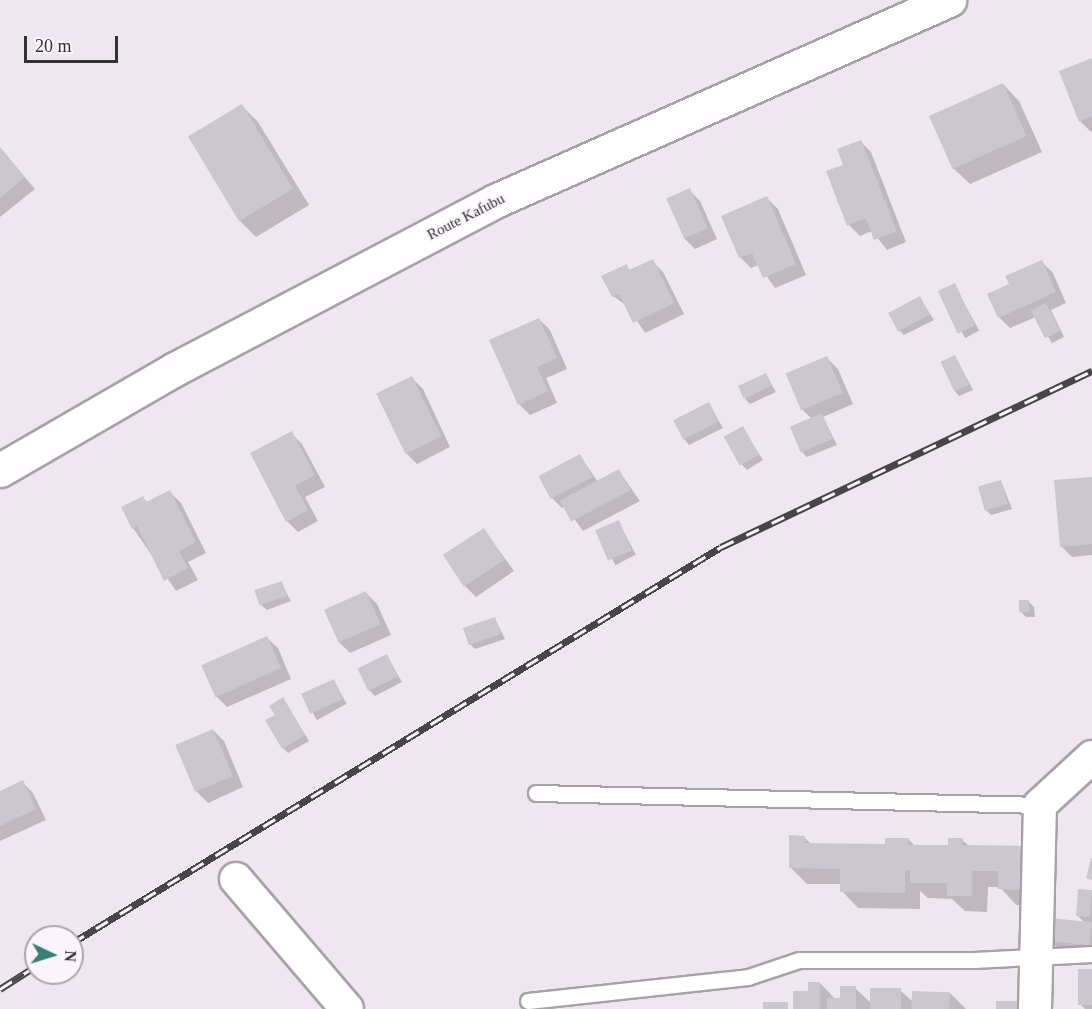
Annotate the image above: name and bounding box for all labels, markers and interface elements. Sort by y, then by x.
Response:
scale bar [27,24,122,62]
text: 20 m [35,36,72,56]
street label: Route Kafubu [424,190,508,244]
north arrow [24,925,84,985]
text: N [62,950,79,963]

